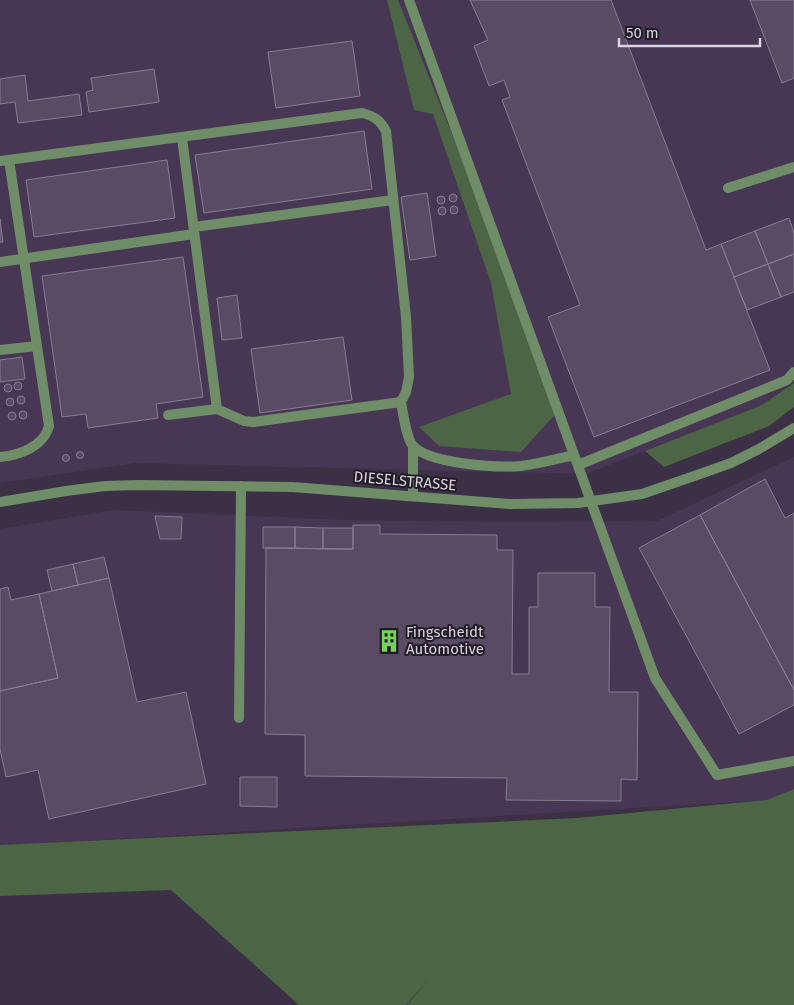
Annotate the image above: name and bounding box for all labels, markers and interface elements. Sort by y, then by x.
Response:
scale bar [619,15,760,47]
text: 50 m [626,24,659,42]
street label: DIESELSTRASSE [353,468,457,494]
place label: Fingscheidt Automotive [406,623,484,658]
building icon: Fingscheidt Automotive [376,628,402,654]

